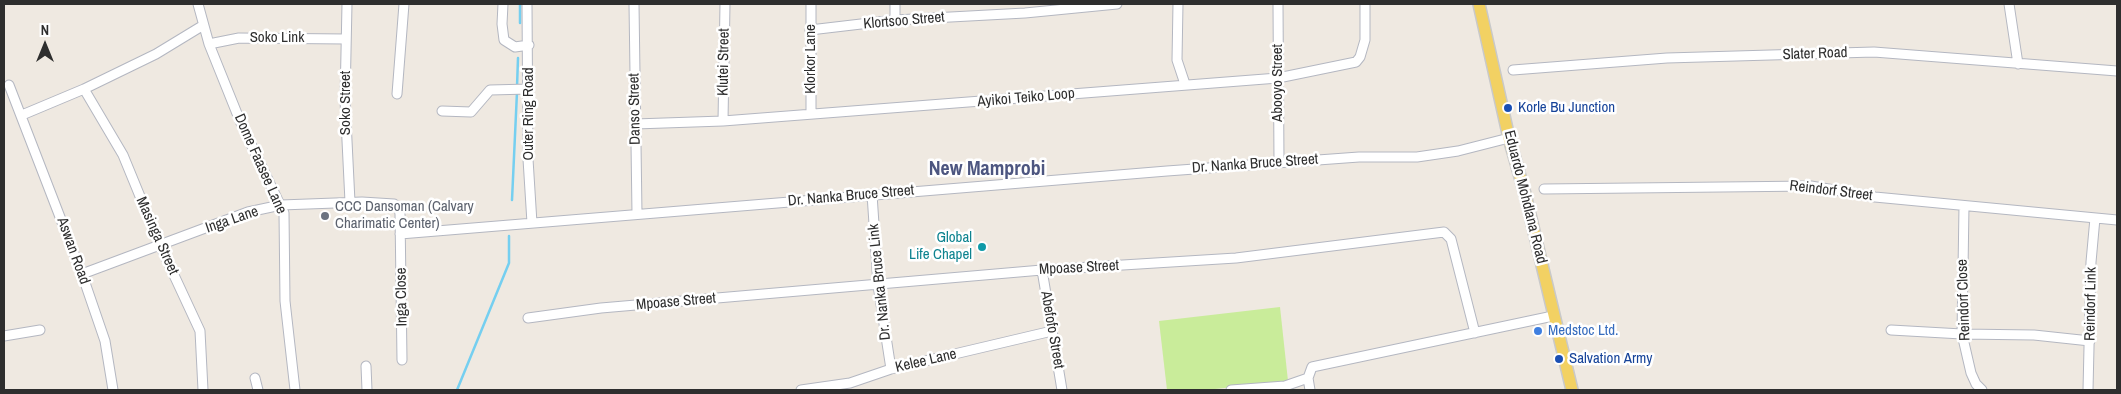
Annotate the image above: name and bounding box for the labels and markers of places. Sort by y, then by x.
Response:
place label: Korle Bu Junction [1518,99,1615,117]
marker: Korle Bu Junction [1502,102,1514,114]
place label: CCC Dansoman (Calvary Charimatic Center) [335,198,474,233]
marker: CCC Dansoman (Calvary Charimatic Center) [319,210,331,222]
place label: Global Life Chapel [909,229,972,264]
marker: Global Life Chapel [976,241,988,253]
place label: Medstoc Ltd. [1548,322,1618,340]
marker: Medstoc Ltd. [1532,325,1544,337]
place label: Salvation Army [1569,350,1652,368]
marker: Salvation Army [1553,353,1565,365]

